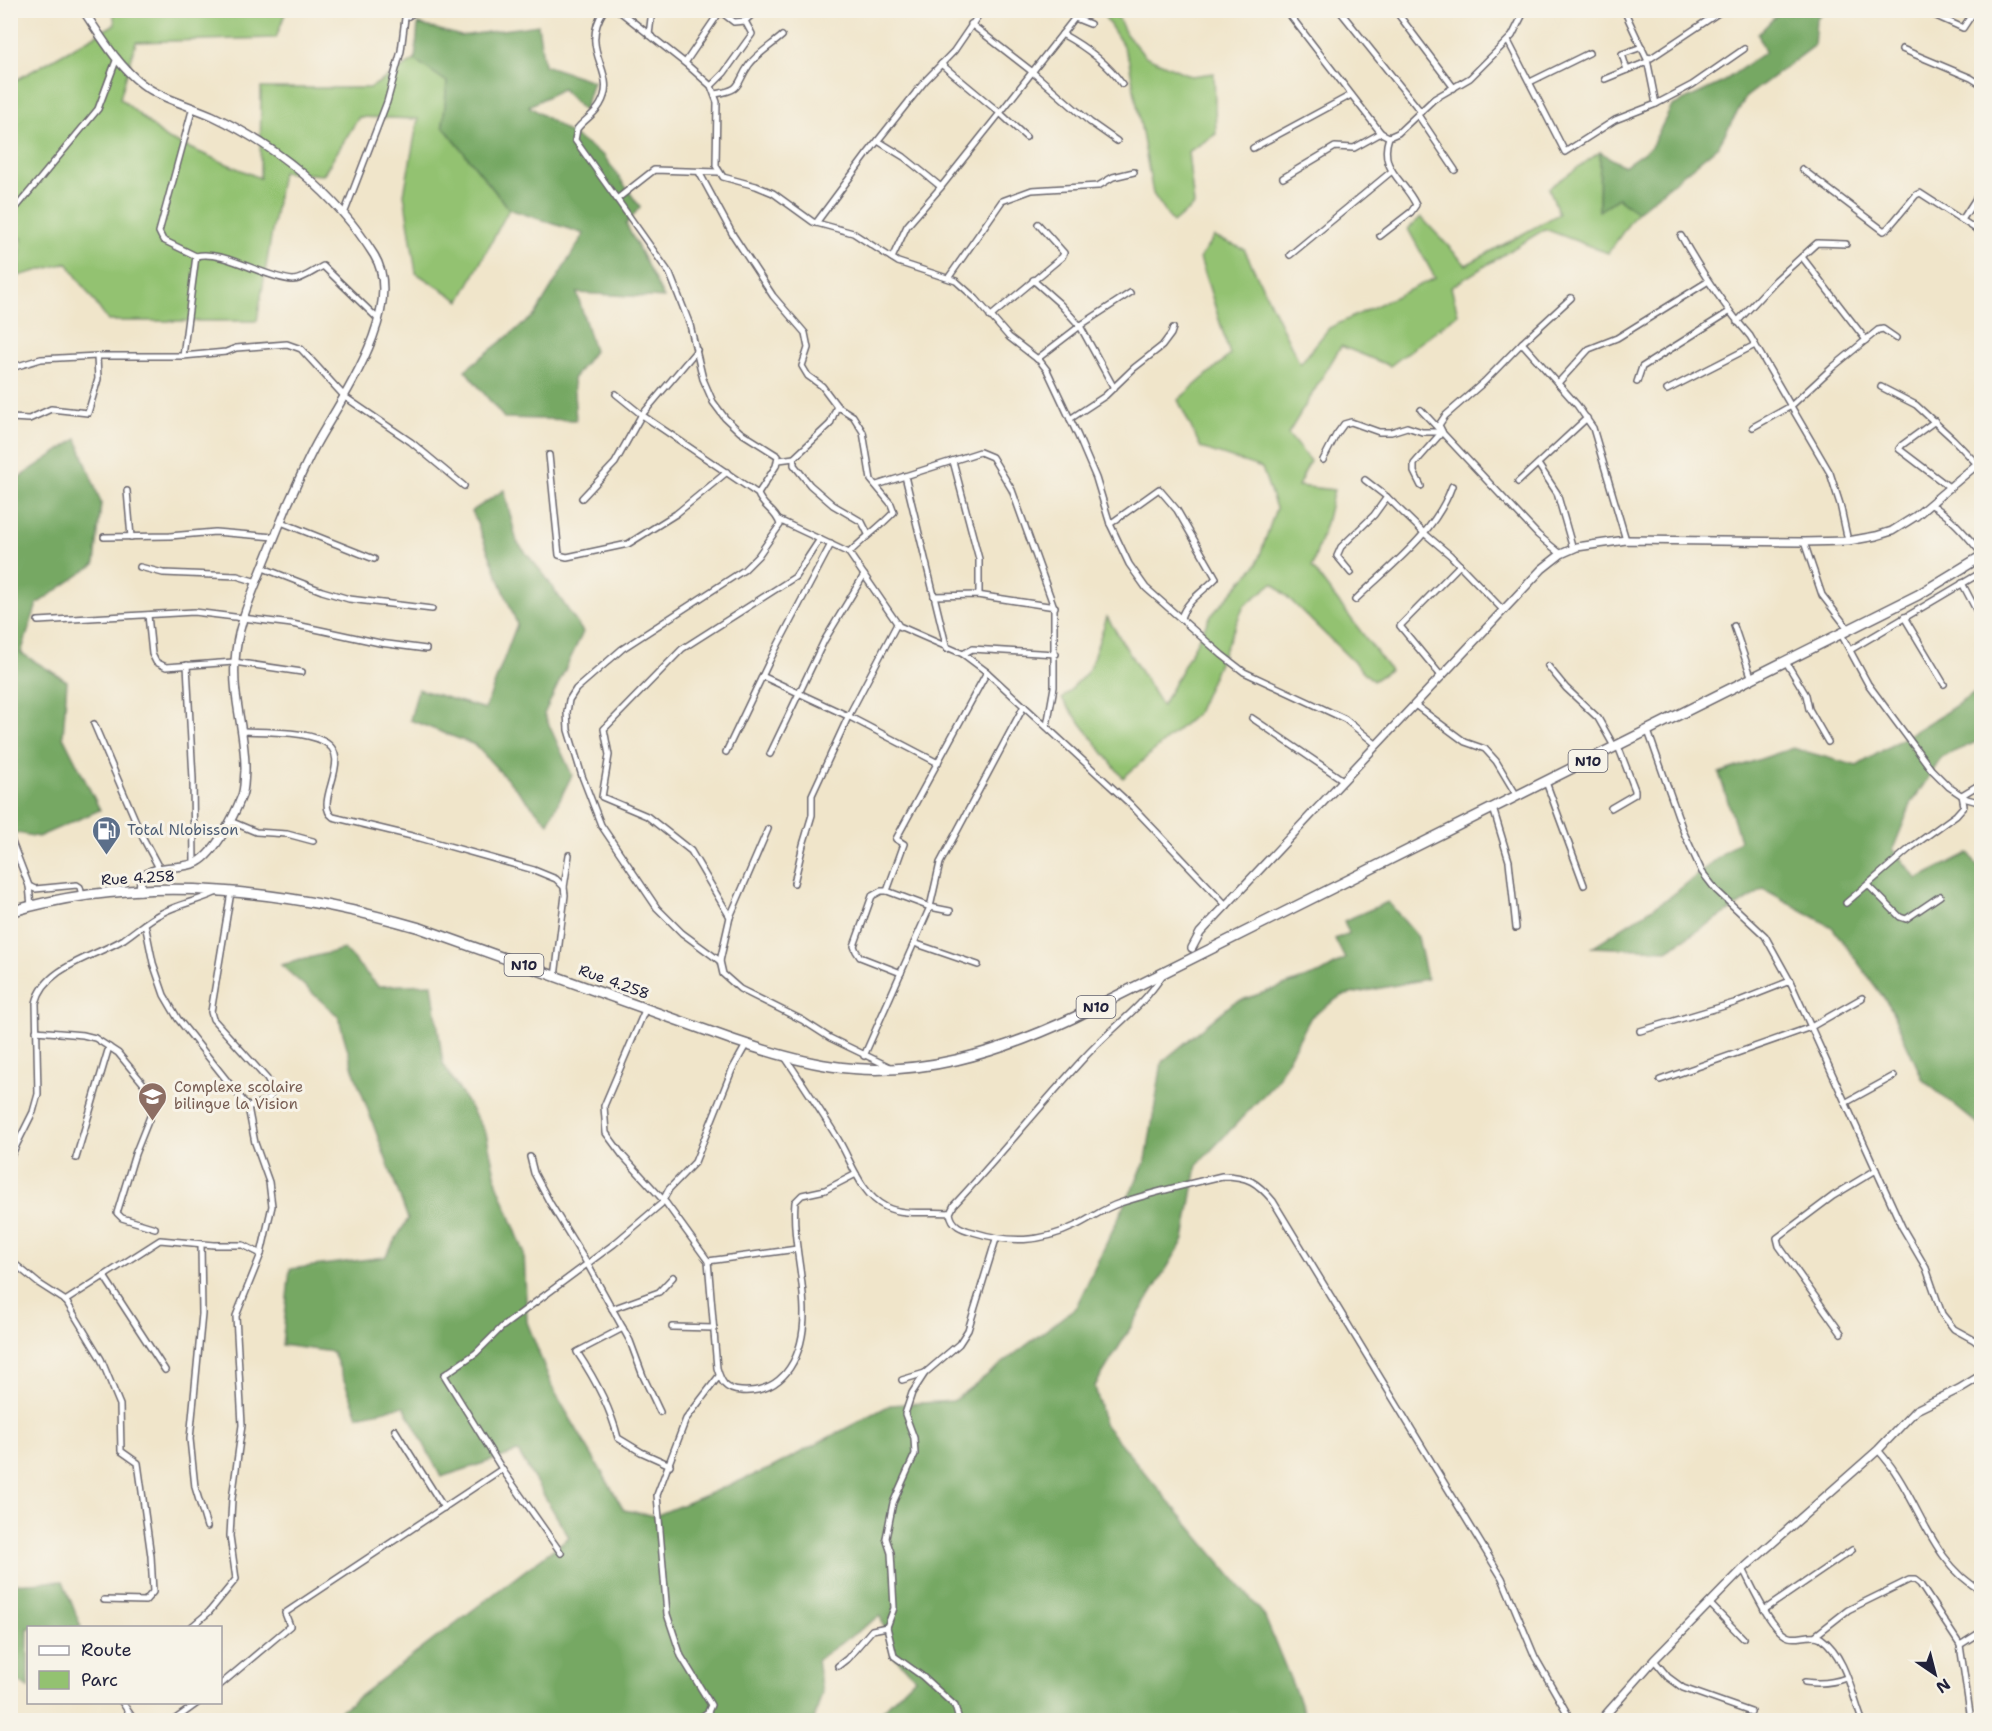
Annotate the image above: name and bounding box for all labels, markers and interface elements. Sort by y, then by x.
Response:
road number: N10 [1568,750,1608,772]
fuel station icon: Total Nlobisson [90,814,122,856]
place label: Total Nlobisson [127,820,238,840]
street label: Rue 4.258 [100,866,176,890]
road number: N10 [504,954,544,976]
street label: Rue 4.258 [576,960,652,1004]
road number: N10 [1076,996,1116,1018]
place label: Complexe scolaire bilingue la Vision [174,1077,303,1114]
school or university icon: Complexe scolaire bilingue la Vision [137,1080,169,1122]
legend [27,1626,222,1704]
text: Route [81,1638,132,1662]
north arrow [1905,1644,1965,1704]
text: Parc [81,1668,118,1692]
text: N [1932,1674,1955,1698]

